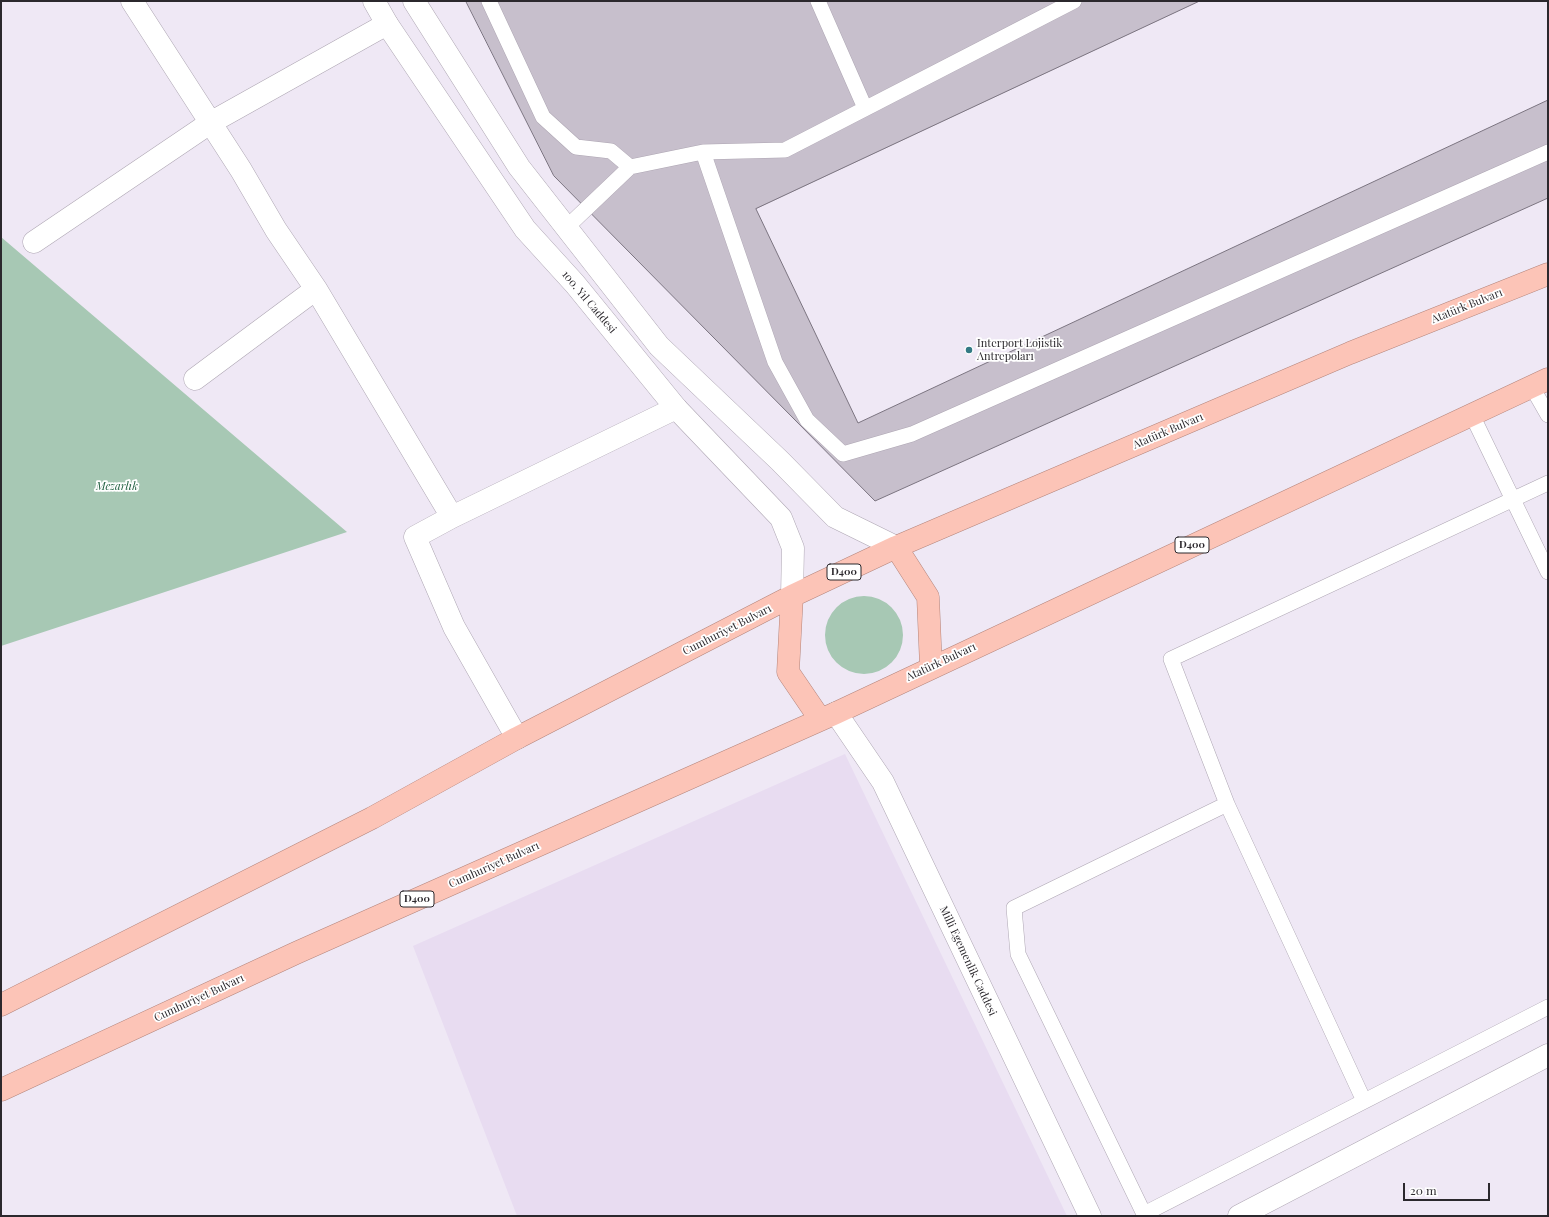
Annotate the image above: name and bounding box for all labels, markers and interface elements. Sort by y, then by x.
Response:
street label: 100. Yıl Caddesi [559,268,619,336]
street label: Atatürk Bulvarı [1430,286,1504,326]
place label: Interport Lojistik Antrepoları [977,337,1062,363]
marker: Interport Lojistik Antrepoları [964,345,974,355]
street label: Atatürk Bulvarı [1131,410,1205,452]
park label: Mezarlık [96,480,138,494]
road number: D400 [1175,537,1209,553]
road number: D400 [827,564,861,580]
street label: Cumhuriyet Bulvarı [681,602,773,658]
street label: Atatürk Bulvarı [904,640,978,684]
street label: Cumhuriyet Bulvarı [447,839,541,891]
road number: D400 [400,891,434,907]
street label: Milli Egemenlik Caddesi [937,904,999,1018]
street label: Cumhuriyet Bulvarı [152,971,246,1025]
scale bar [1405,1175,1492,1201]
text: 20 m [1410,1182,1437,1198]

